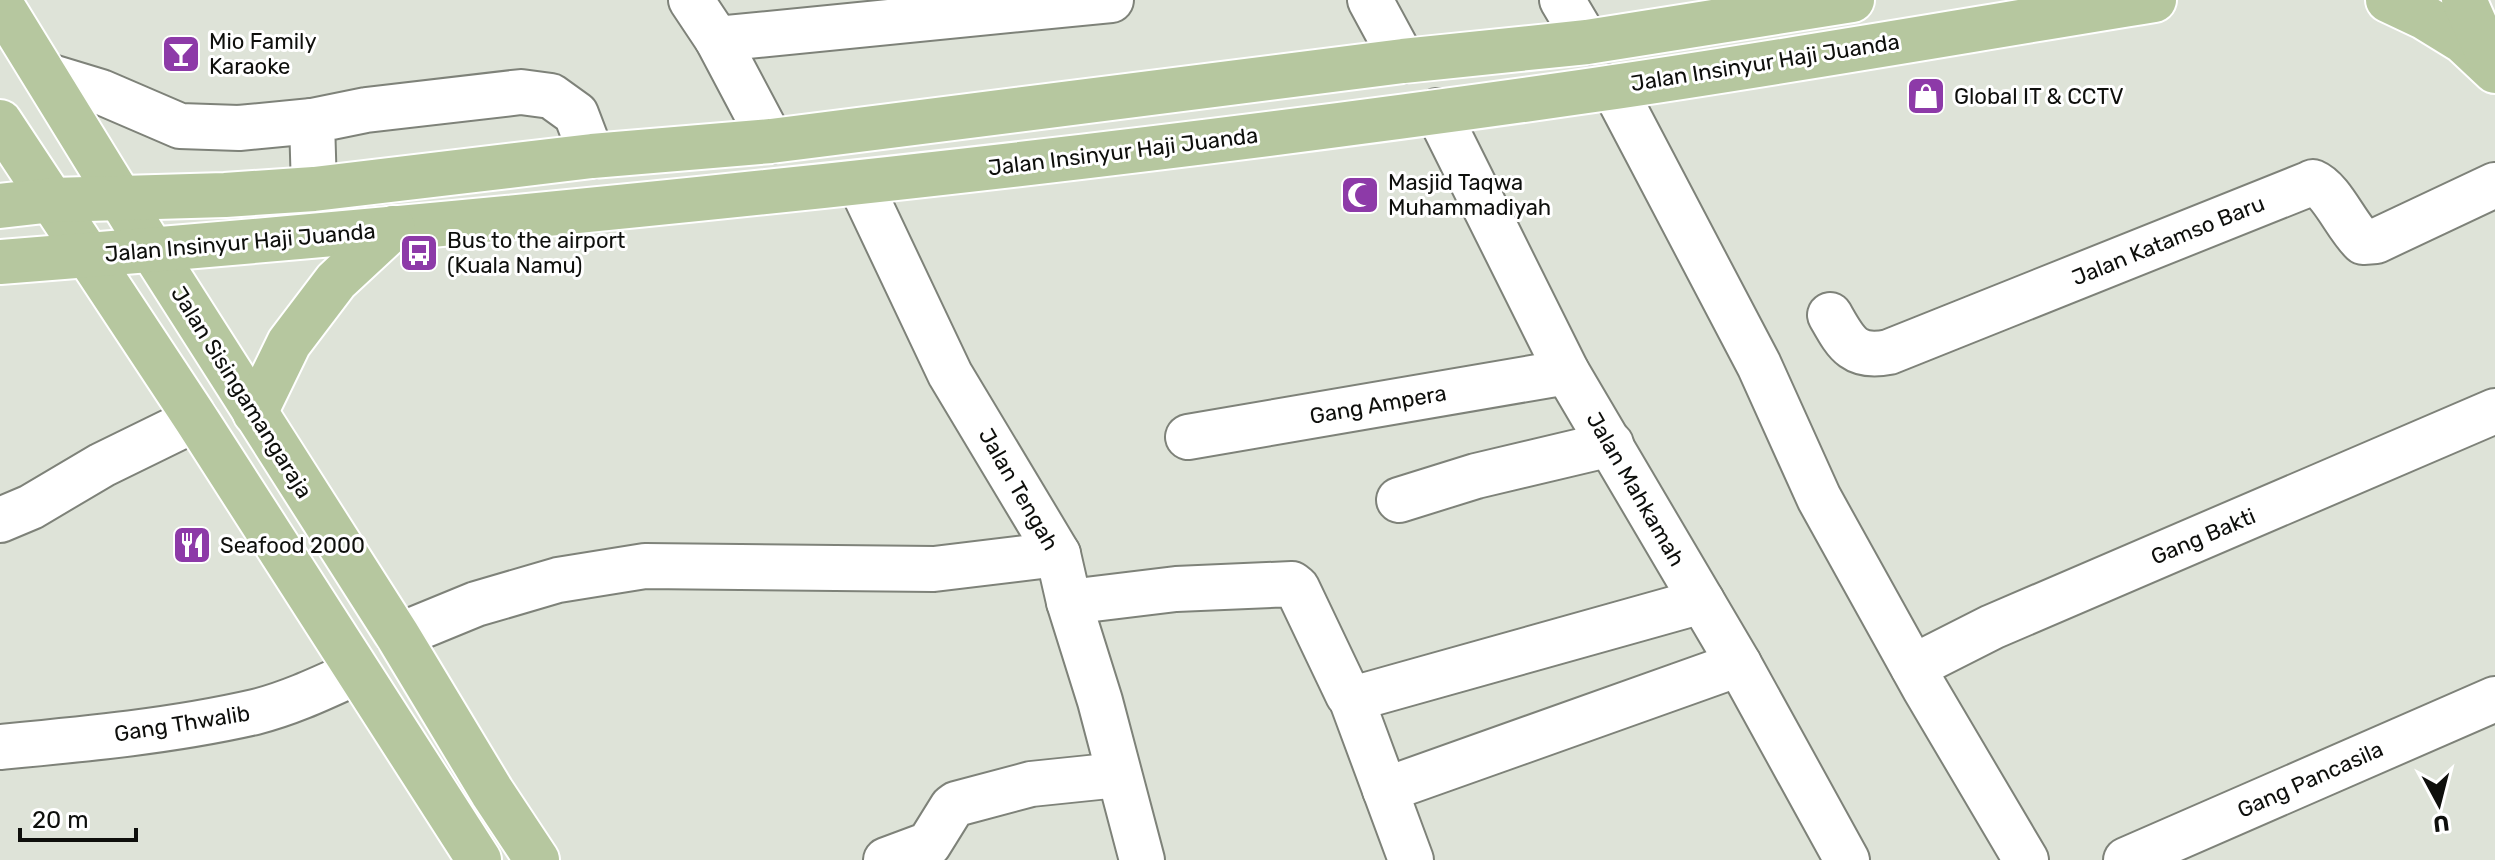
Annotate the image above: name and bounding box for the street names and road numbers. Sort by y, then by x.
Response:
street label: Jalan Insinyur Haji Juanda [1629,28,1901,97]
street label: Jalan Insinyur Haji Juanda [986,122,1260,181]
street label: Jalan Katamso Baru [2068,189,2268,291]
street label: Jalan Insinyur Haji Juanda [103,217,377,268]
street label: Jalan Sisingamangaraja [165,281,318,503]
street label: Gang Ampera [1308,379,1449,430]
street label: Jalan Mahkamah [1580,407,1691,571]
street label: Jalan Tengah [973,423,1064,555]
street label: Gang Bakti [2147,502,2260,571]
street label: Gang Thwalib [112,699,252,748]
street label: Gang Pancasila [2233,735,2387,824]

